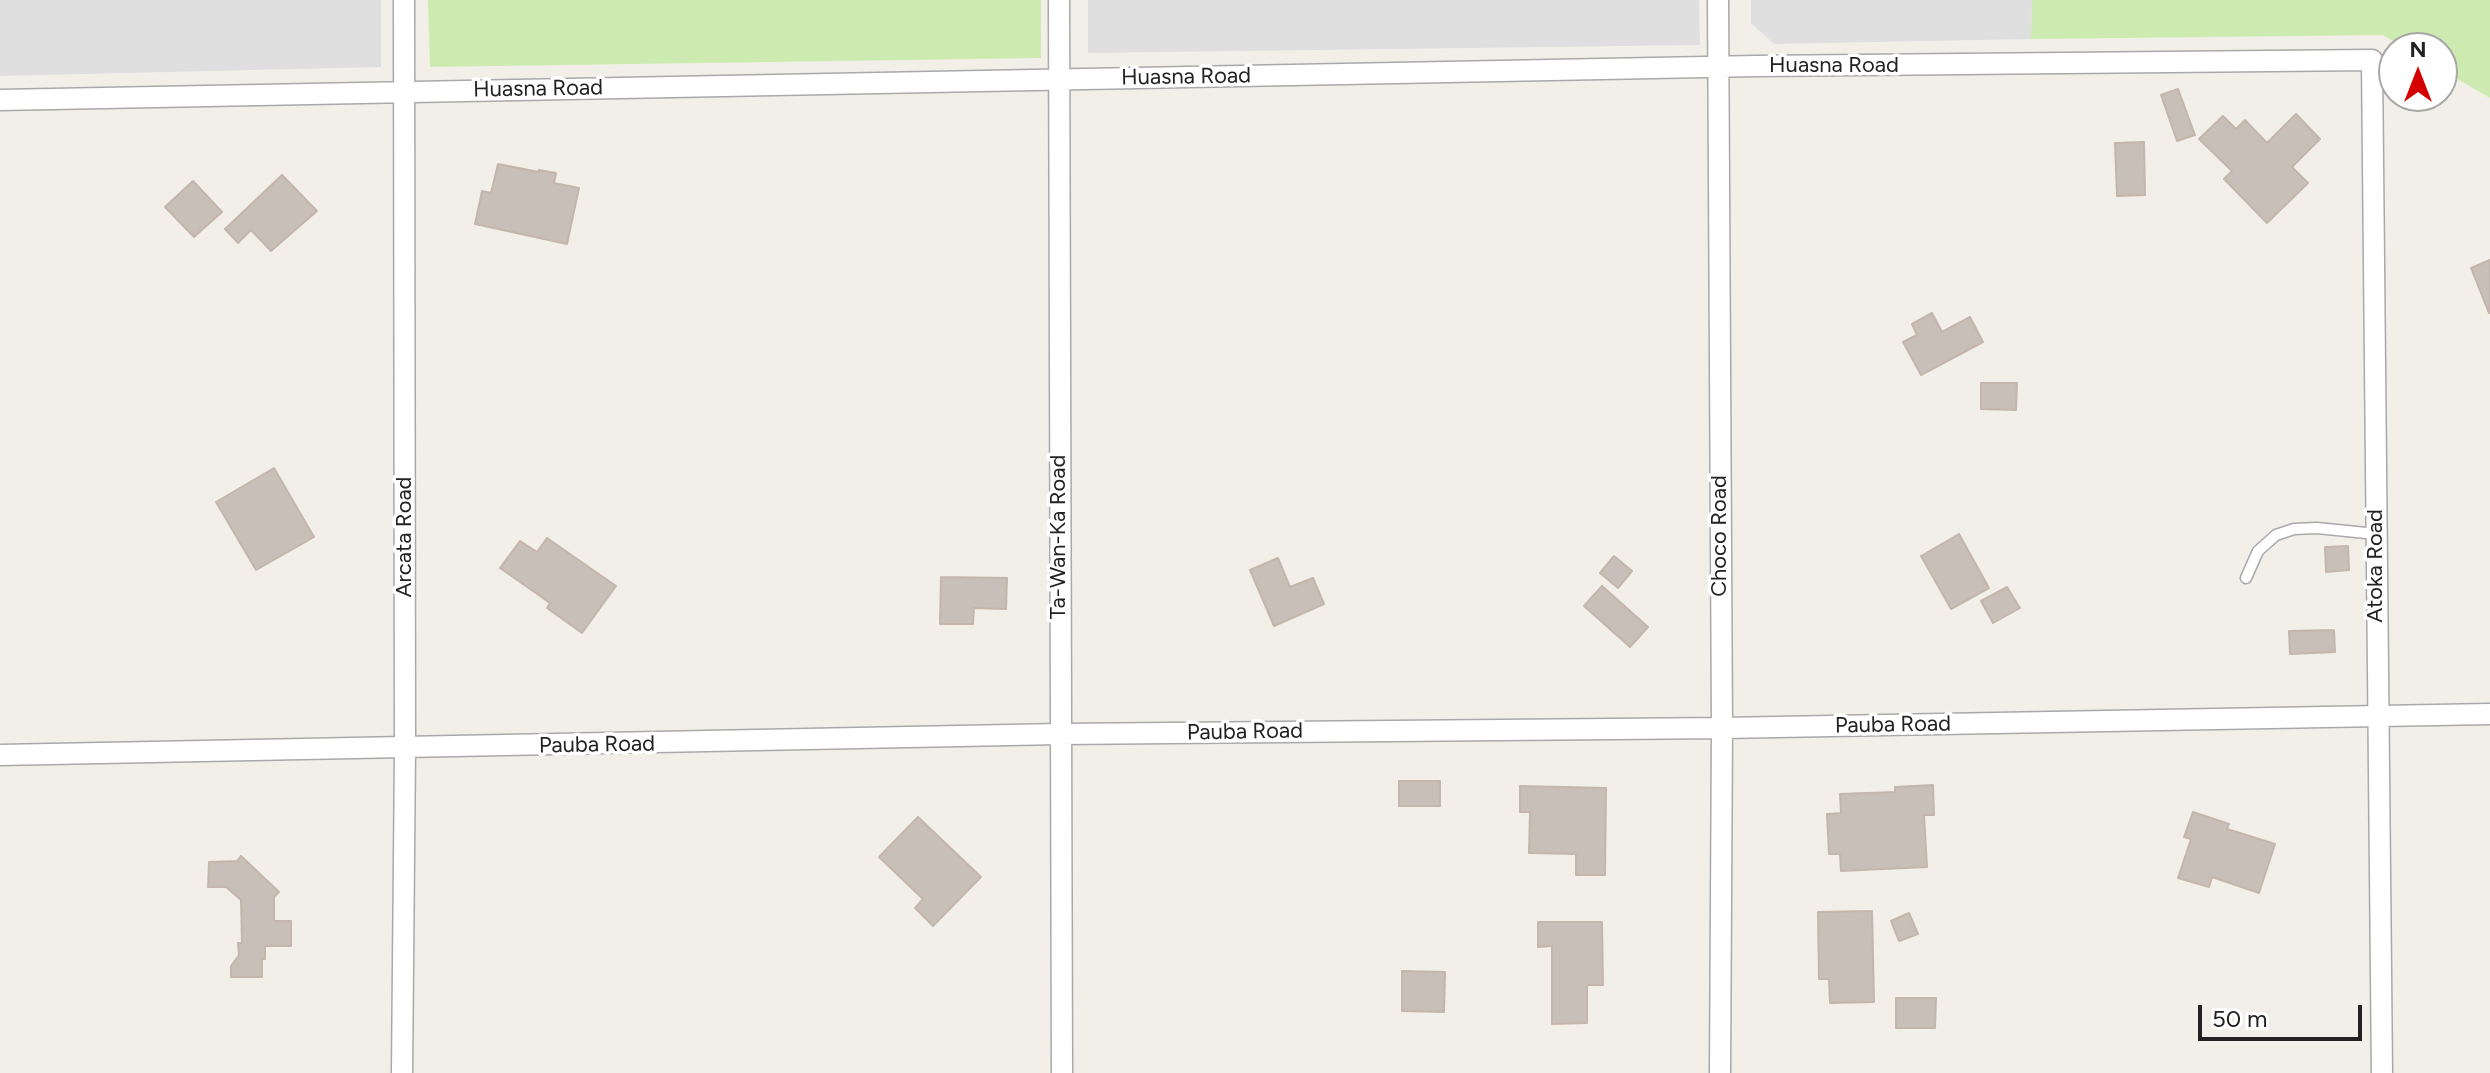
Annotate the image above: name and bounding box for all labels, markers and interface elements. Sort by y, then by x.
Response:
north arrow [2378,32,2458,112]
text: N [2409,36,2427,63]
street label: Huasna Road [1769,53,1899,79]
street label: Huasna Road [1121,63,1251,91]
street label: Huasna Road [473,75,603,103]
street label: Ta-Wan-Ka Road [1046,455,1072,619]
street label: Choco Road [1707,475,1733,597]
street label: Arcata Road [392,476,418,598]
street label: Atoka Road [2363,509,2389,623]
street label: Pauba Road [1835,711,1951,739]
street label: Pauba Road [1187,718,1303,746]
street label: Pauba Road [539,731,655,759]
scale bar [2202,989,2366,1039]
text: 50 m [2212,1004,2268,1033]

